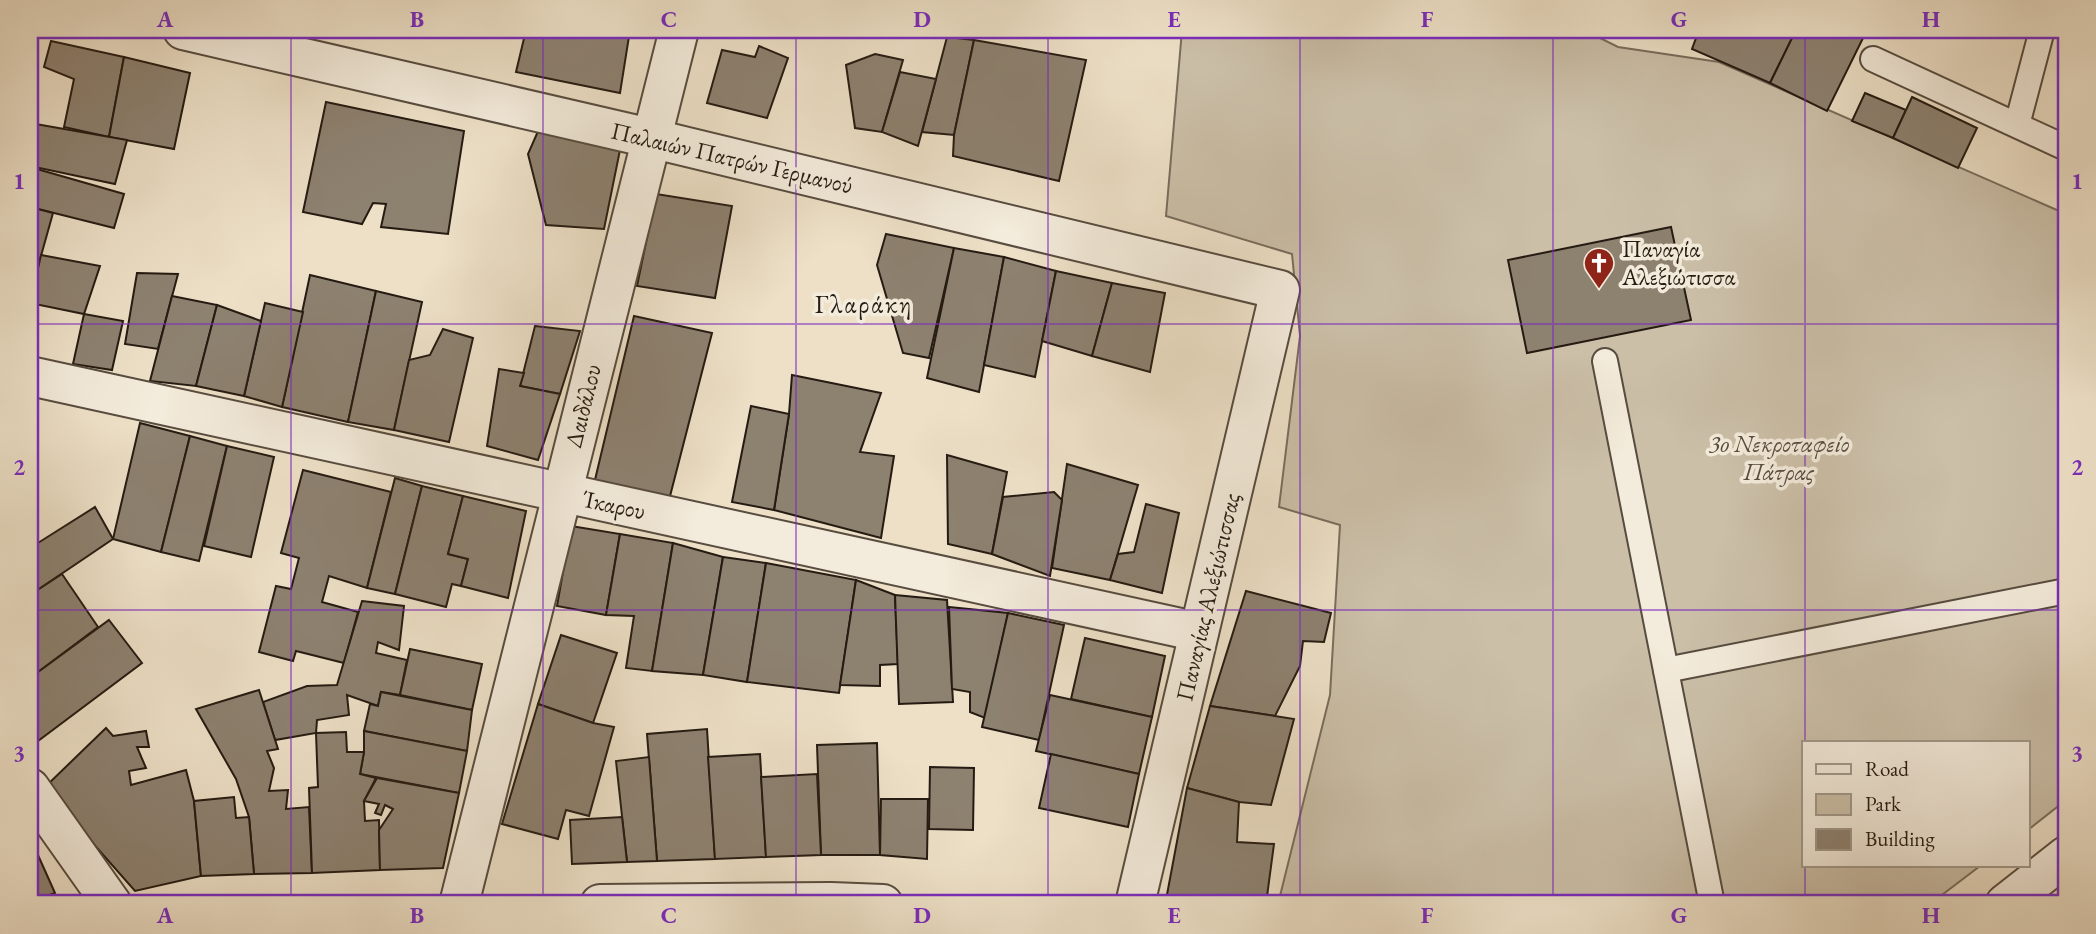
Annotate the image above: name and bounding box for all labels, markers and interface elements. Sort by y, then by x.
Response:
text: A [156,4,174,34]
text: B [410,4,424,34]
text: C [661,4,677,34]
text: D [913,4,931,34]
text: E [1167,4,1181,34]
text: F [1421,4,1434,34]
text: G [1671,4,1687,34]
text: H [1922,4,1940,34]
street label: Παλαιών Πατρών Γερμανού [608,115,856,200]
text: 1 [13,166,25,196]
text: 1 [2071,166,2083,196]
place label: Παναγία Αλεξιώτισσα [1621,233,1736,292]
church icon: Παναγία Αλεξιώτισσα [1582,246,1616,290]
district label: Γλαράκη [815,287,913,321]
street label: Δαιδάλου [557,361,608,451]
park label: 3o Νεκροταφείο Πάτρας [1709,428,1849,487]
text: 2 [13,452,25,482]
text: 2 [2071,452,2083,482]
street label: Ίκαρου [580,483,649,526]
street label: Παναγίας Αλεξιώτισσας [1168,490,1247,704]
text: 3 [13,738,25,768]
text: 3 [2071,738,2083,768]
legend [1802,741,2030,867]
text: Road [1865,755,1909,782]
text: Park [1865,790,1902,817]
text: Building [1865,825,1935,852]
text: A [156,900,174,930]
text: B [410,900,424,930]
text: C [661,900,677,930]
text: D [913,900,931,930]
text: E [1167,900,1181,930]
text: F [1421,900,1434,930]
text: G [1671,900,1687,930]
text: H [1922,900,1940,930]

